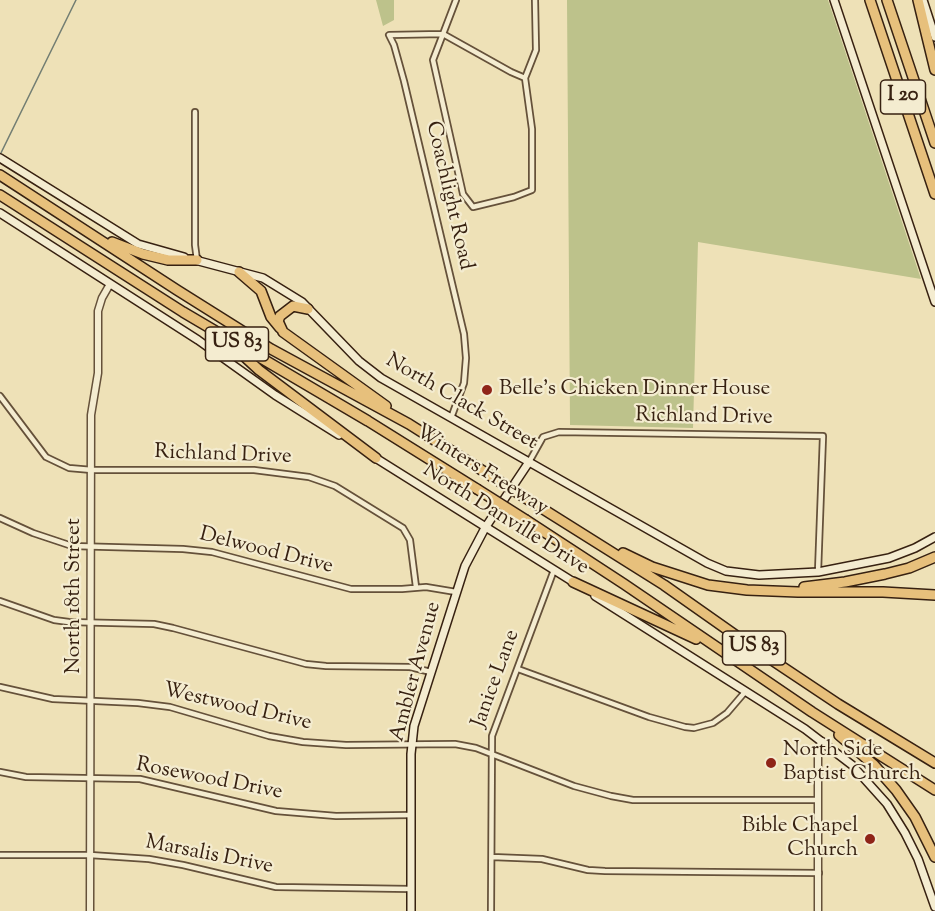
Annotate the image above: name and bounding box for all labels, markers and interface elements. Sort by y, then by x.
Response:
road number: I 20 [880,80,926,114]
street label: Coachlight Road [419,119,477,273]
road number: US 83 [206,327,268,361]
street label: North Clack Street [380,349,542,457]
place label: Belle's Chicken Dinner House [499,377,770,403]
marker: Belle's Chicken Dinner House [480,383,494,397]
street label: Richland Drive [635,404,773,432]
street label: Winters Freeway [410,420,552,522]
street label: Richland Drive [154,441,292,471]
street label: North Danville Drive [417,459,593,581]
street label: North 18th Street [62,518,88,674]
street label: Delwood Drive [197,523,335,581]
street label: Ambler Avenue [386,599,448,745]
street label: Janice Lane [468,627,526,731]
road number: US 83 [722,631,786,665]
street label: Westwood Drive [160,679,314,737]
place label: North Side Baptist Church [783,738,921,788]
street label: Rosewood Drive [134,753,284,807]
marker: North Side Baptist Church [764,756,778,770]
place label: Bible Chapel Church [742,814,858,864]
street label: Marsalis Drive [143,831,275,881]
marker: Bible Chapel Church [863,832,877,846]

